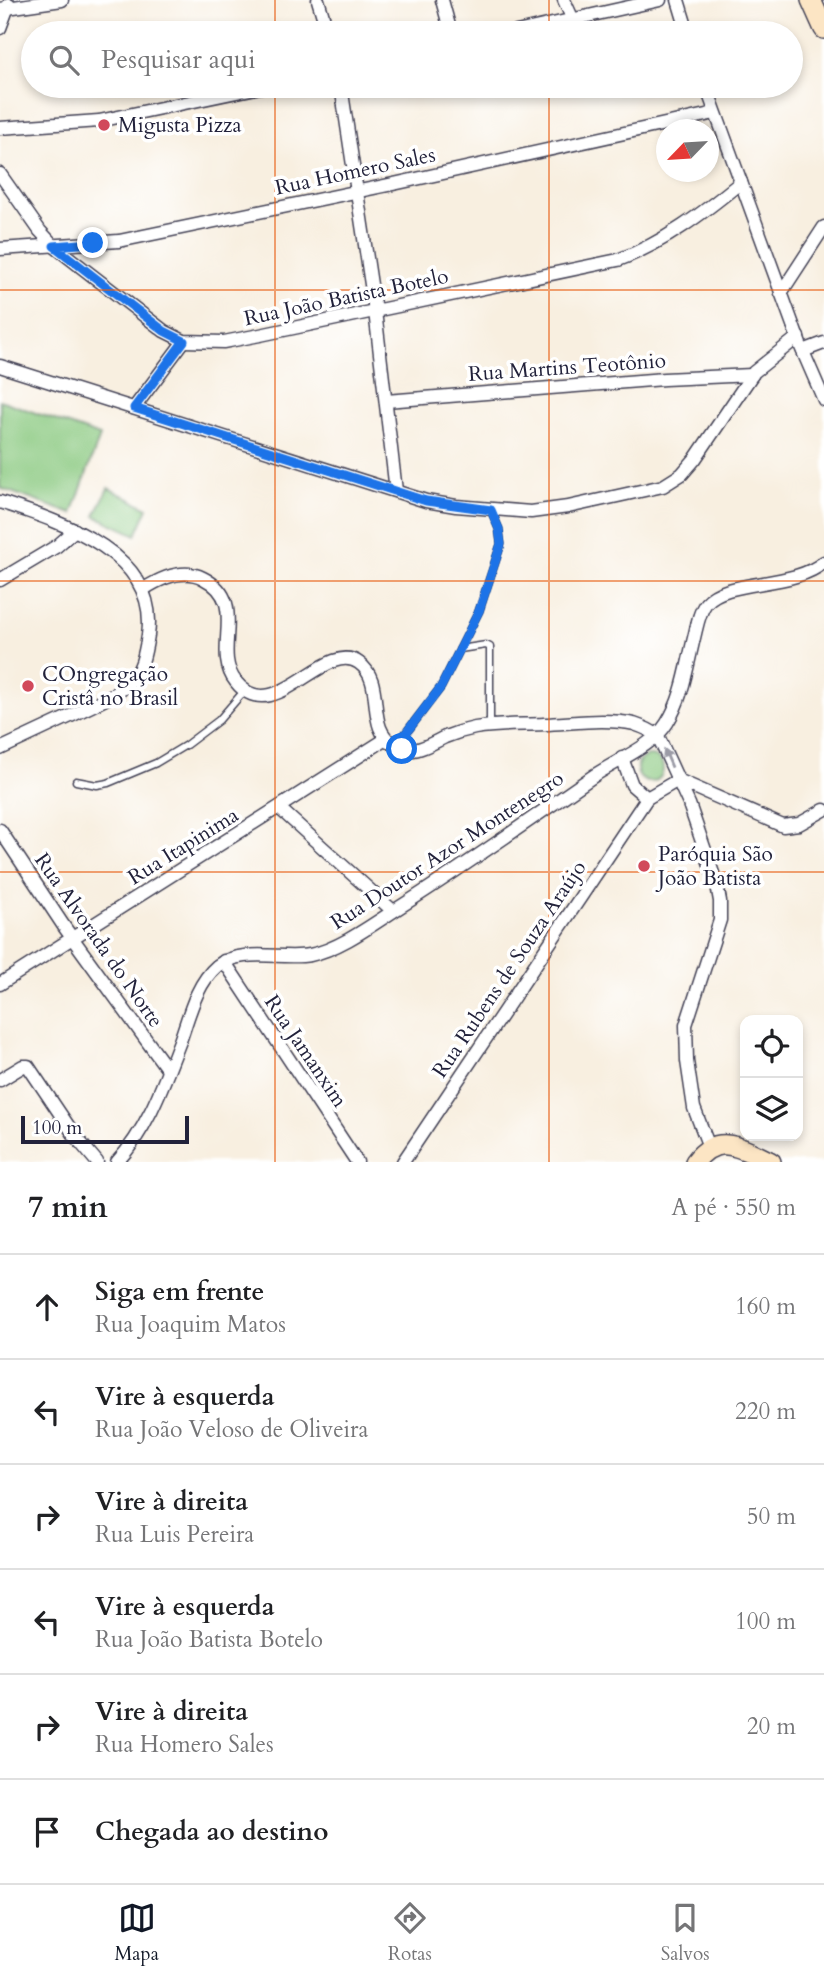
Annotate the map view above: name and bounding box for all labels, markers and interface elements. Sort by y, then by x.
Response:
search box [21,21,803,98]
icon: search [45,41,83,79]
text: Pesquisar aqui [101,42,256,77]
place label: Migusta Pizza [118,111,242,140]
marker: Migusta Pizza [96,117,112,133]
north arrow [656,119,719,182]
street label: Rua Homero Sales [272,140,438,203]
route end [77,227,108,258]
street label: Rua João Batista Botelo [241,262,451,333]
street label: Rua Martins Teotônio [467,346,667,389]
place label: COngregação Cristâ no Brasil [42,660,178,713]
marker: COngregação Cristâ no Brasil [20,678,36,694]
route start [386,733,417,764]
one-way arrow [663,747,674,768]
street label: Rua Doutor Azor Montenegro [325,764,569,937]
street label: Rua Itapinima [122,801,244,892]
place label: Paróquia São João Batista [655,840,773,893]
street label: Rua Alvorada do Norte [27,847,170,1033]
street label: Rua Rubens de Souza Araújo [426,855,593,1084]
marker: Paróquia São João Batista [636,858,652,874]
street label: Rua Jamanxim [257,989,354,1113]
map controls [740,1015,803,1141]
button: locate [740,1015,803,1078]
button: layers [740,1078,803,1141]
scale bar [21,1113,189,1145]
text: 100 m [32,1115,82,1141]
text: 7 min [28,1187,108,1228]
text: A pé · 550 m [672,1192,796,1223]
text: Siga em frente [95,1274,264,1309]
icon: ahead [28,1288,66,1326]
text: 160 m [735,1291,796,1322]
text: Rua Joaquim Matos [95,1309,286,1340]
text: Vire à esquerda [95,1379,275,1414]
icon: left [28,1393,66,1431]
text: 220 m [735,1396,796,1427]
text: Rua João Veloso de Oliveira [95,1414,368,1445]
text: Vire à direita [95,1484,248,1519]
icon: right [28,1498,66,1536]
text: 50 m [747,1501,796,1532]
text: Rua Luis Pereira [95,1519,254,1550]
text: Vire à esquerda [95,1589,275,1624]
icon: left [28,1603,66,1641]
text: 100 m [735,1606,796,1637]
text: Rua João Batista Botelo [95,1624,323,1655]
text: Vire à direita [95,1694,248,1729]
icon: right [28,1708,66,1746]
text: 20 m [747,1711,796,1742]
text: Rua Homero Sales [95,1729,274,1760]
icon: arrive [28,1813,66,1851]
text: Chegada ao destino [95,1814,328,1849]
tab: Mapa [114,1899,159,1967]
tab: Rotas [388,1899,432,1967]
tab: Salvos [661,1899,710,1967]

